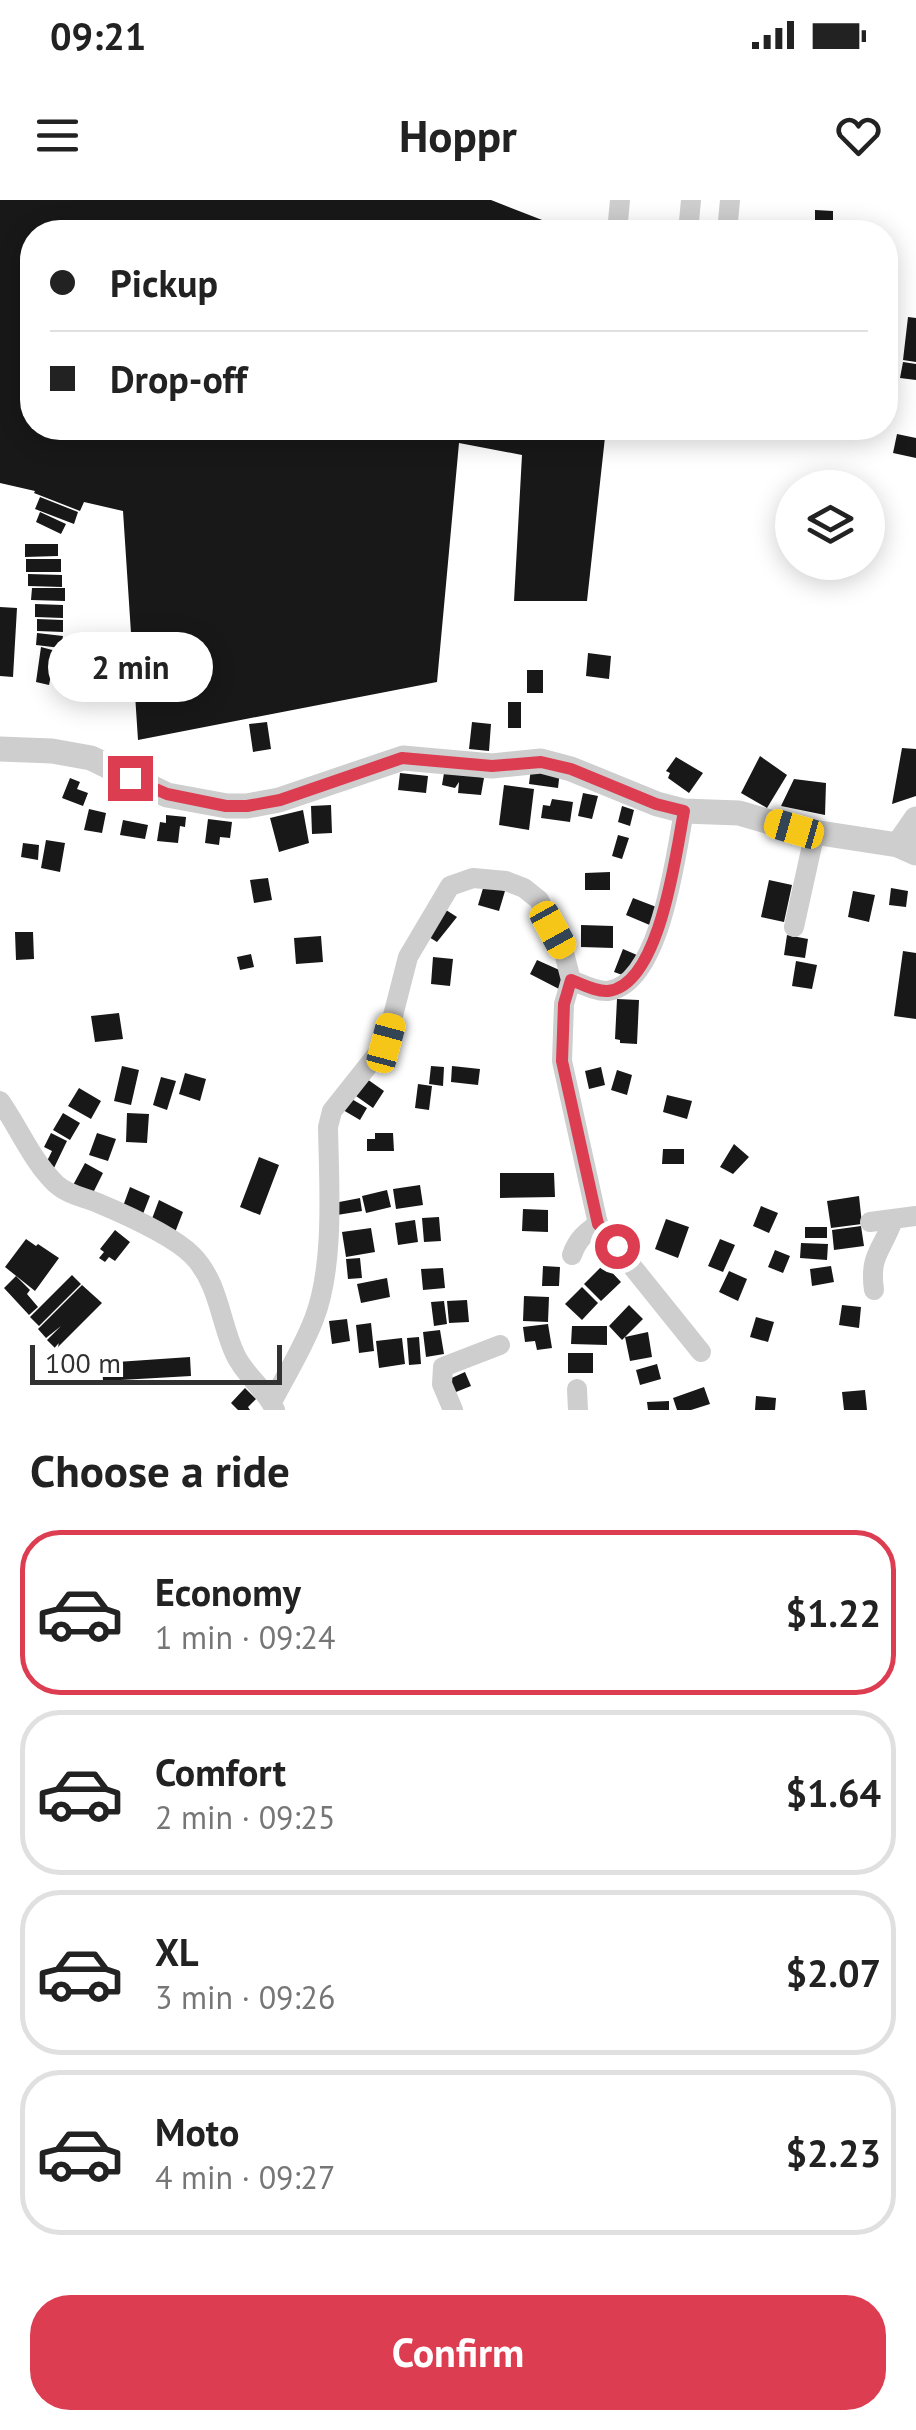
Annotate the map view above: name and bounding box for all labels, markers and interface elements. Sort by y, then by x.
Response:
text: 09:21 [50,11,146,60]
text: Hoppr [399,106,517,164]
icon: menu [30,108,85,163]
icon: heart [831,108,886,163]
text: Pickup [110,258,218,307]
text: Drop-off [110,354,247,403]
map controls [775,470,885,580]
button: layers [775,470,885,580]
callout: 2 min [48,633,212,703]
text: 2 min [91,646,170,688]
route end [108,756,153,801]
car [761,806,827,852]
car [525,896,581,964]
car [364,1010,408,1076]
route start [595,1224,640,1269]
scale bar [30,1340,282,1384]
text: 100 m [45,1344,121,1381]
text: Choose a ride [30,1441,290,1499]
text: Economy [155,1567,301,1616]
icon: car [35,1568,125,1658]
text: $1.22 [785,1588,881,1637]
text: 1 min · 09:24 [155,1616,335,1658]
text: Comfort [155,1747,286,1796]
icon: car [35,1748,125,1838]
text: $1.64 [785,1768,881,1817]
text: 2 min · 09:25 [155,1796,335,1838]
text: XL [155,1927,199,1976]
icon: car [35,1928,125,2018]
text: $2.07 [785,1948,881,1997]
text: 3 min · 09:26 [155,1976,335,2018]
text: Moto [155,2107,239,2156]
icon: car [35,2108,125,2198]
text: $2.23 [785,2128,881,2177]
text: 4 min · 09:27 [155,2156,335,2198]
button: Confirm [30,2295,886,2410]

